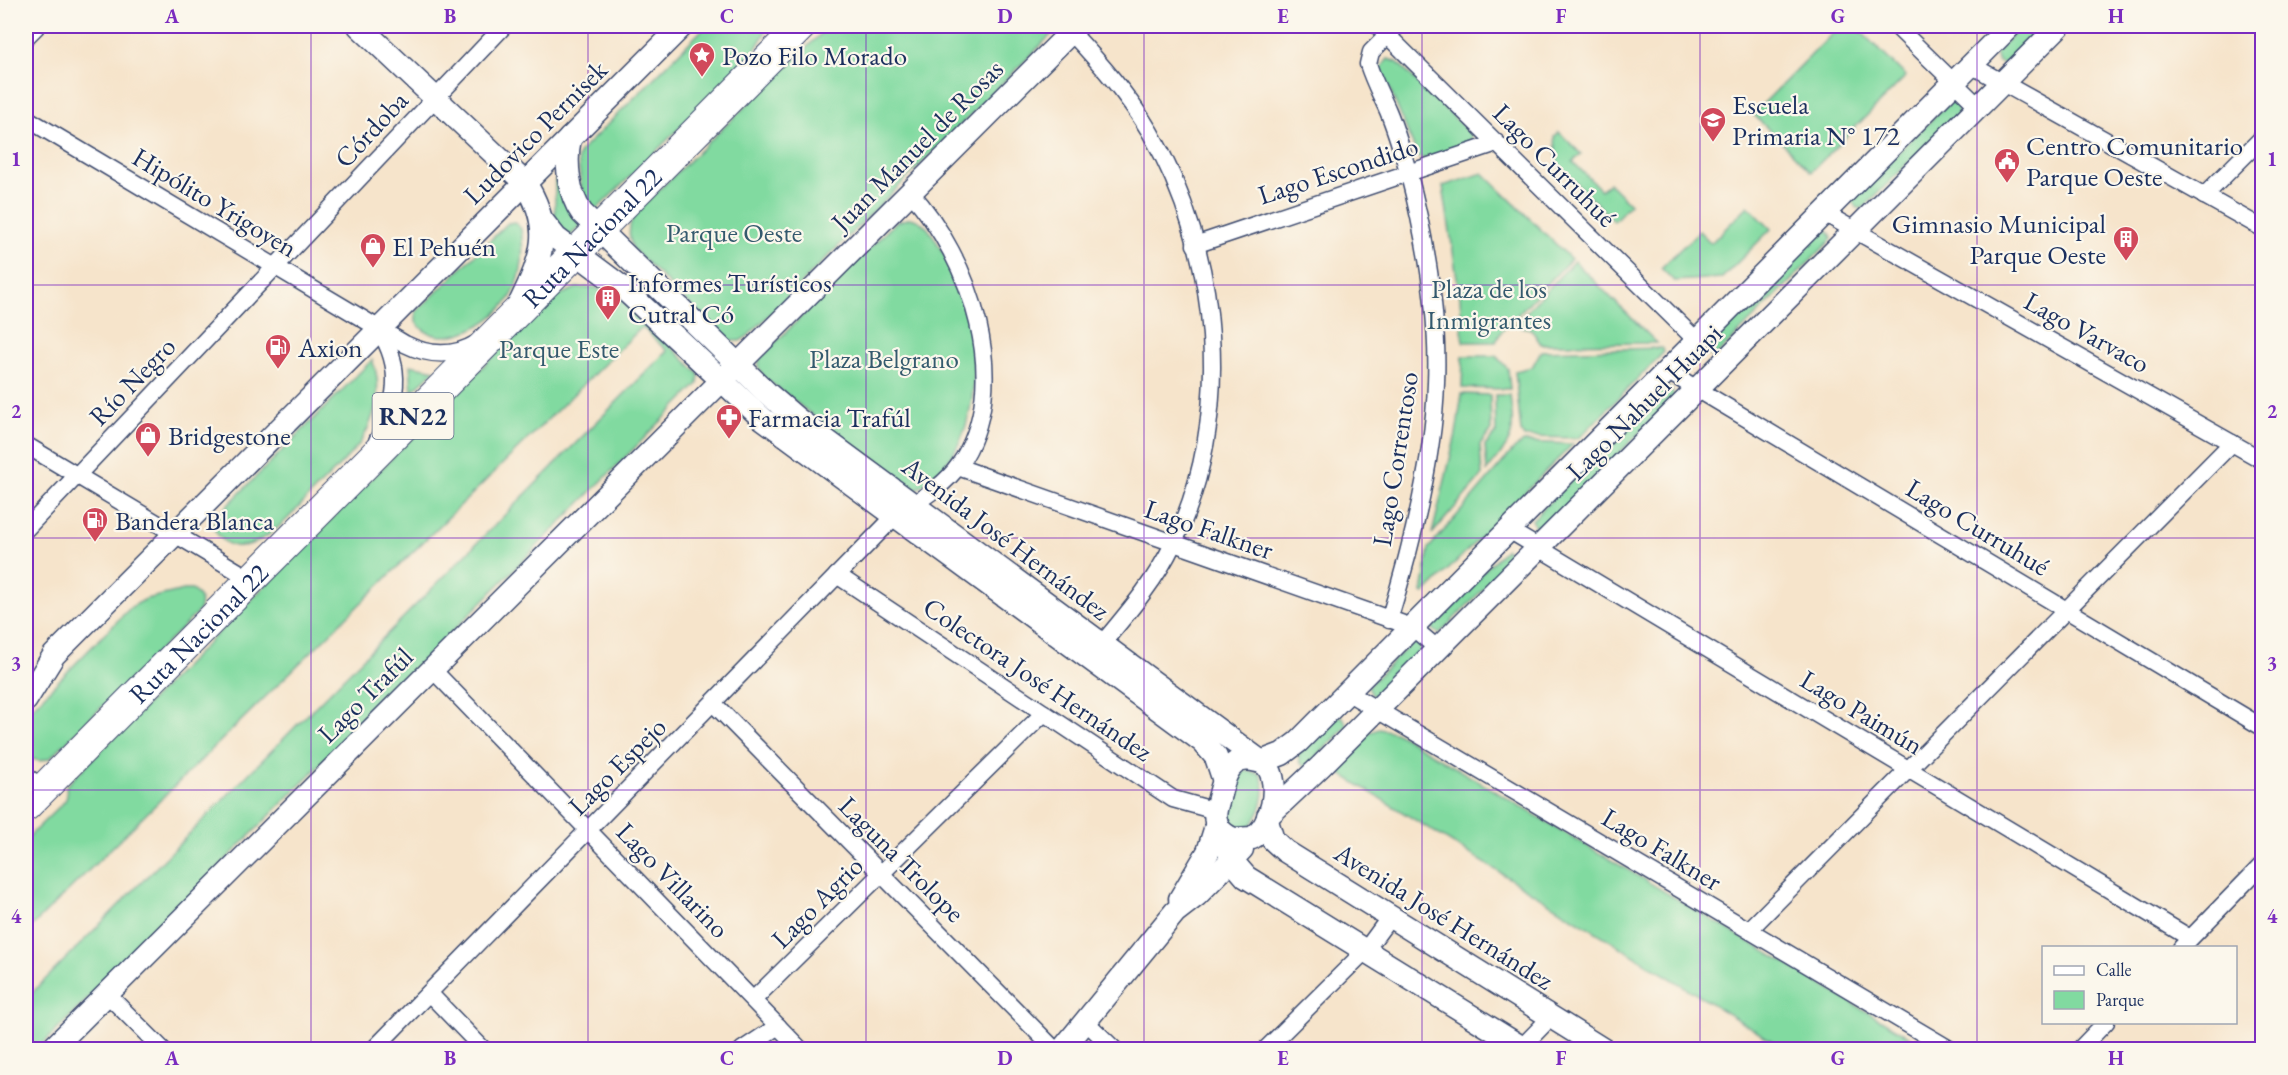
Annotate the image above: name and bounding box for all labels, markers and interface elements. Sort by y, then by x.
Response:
text: A [164,3,180,29]
text: B [444,3,456,29]
text: C [720,3,734,29]
text: D [997,3,1013,29]
text: E [1277,3,1289,29]
text: F [1556,3,1567,29]
text: G [1831,3,1845,29]
text: H [2108,3,2124,29]
place label: Pozo Filo Morado [722,38,907,73]
place icon: Pozo Filo Morado [687,40,717,78]
street label: Juan Manuel de Rosas [822,51,1011,240]
street label: Ludovico Pernisek [455,52,615,212]
street label: Córdoba [327,83,416,175]
place label: Escuela Primaria N° 172 [1732,87,1900,153]
street label: Lago Curruhué [1486,96,1624,234]
school or university icon: Escuela Primaria N° 172 [1698,105,1728,143]
street label: Lago Escondido [1253,128,1423,212]
place label: Centro Comunitario Parque Oeste [2026,128,2243,194]
street label: Hipólito Yrigoyen [126,139,304,265]
text: 1 [11,146,21,172]
public building icon: Centro Comunitario Parque Oeste [1992,146,2022,184]
text: 1 [2267,146,2277,172]
street label: Ruta Nacional 22 [514,159,669,315]
place label: Gimnasio Municipal Parque Oeste [1892,206,2106,272]
park label: Parque Oeste [666,215,802,250]
building icon: Gimnasio Municipal Parque Oeste [2111,224,2141,262]
place label: El Pehuén [392,229,496,264]
shop icon: El Pehuén [358,231,388,269]
place label: Informes Turísticos Cutral Có [628,265,832,331]
park label: Plaza de los Inmigrantes [1427,271,1551,337]
building icon: Informes Turísticos Cutral Có [593,283,623,321]
street label: Lago Varvaco [2018,283,2156,381]
street label: Lago Nahuel Huapi [1558,316,1730,488]
street label: Río Negro [81,329,183,433]
place label: Axion [297,330,363,365]
park label: Parque Este [499,331,619,366]
fuel station icon: Axion [263,332,293,370]
park label: Plaza Belgrano [809,341,959,376]
street label: Lago Correntoso [1364,369,1426,549]
road number: RN22 [372,393,454,439]
text: 2 [11,398,22,424]
text: 2 [2267,398,2278,424]
place label: Farmacia Trafúl [748,400,911,435]
pharmacy icon: Farmacia Trafúl [714,402,744,440]
place label: Bridgestone [168,418,291,453]
shop icon: Bridgestone [133,420,163,458]
street label: Avenida José Hernández [894,448,1118,628]
street label: Lago Curruhué [1900,470,2056,584]
street label: Lago Falkner [1140,491,1278,567]
place label: Bandera Blanca [115,503,274,538]
fuel station icon: Bandera Blanca [80,505,110,543]
street label: Ruta Nacional 22 [121,555,275,711]
street label: Colectora José Hernández [917,589,1160,769]
street label: Lago Trafúl [310,640,420,750]
text: 3 [11,650,21,676]
text: 3 [2267,650,2277,676]
street label: Lago Paimún [1794,662,1930,762]
street label: Lago Espejo [560,709,674,823]
street label: Laguna Trolope [831,788,973,930]
street label: Lago Falkner [1596,800,1728,898]
street label: Lago Villarino [609,815,737,945]
street label: Avenida José Hernández [1327,834,1561,998]
street label: Lago Agrio [763,848,871,956]
text: 4 [11,903,22,929]
text: 4 [2267,903,2278,929]
legend [2042,946,2237,1024]
text: Calle [2096,958,2132,981]
text: Parque [2096,988,2144,1011]
text: A [164,1045,180,1071]
text: B [444,1045,456,1071]
text: C [720,1045,734,1071]
text: D [997,1045,1013,1071]
text: E [1277,1045,1289,1071]
text: F [1556,1045,1567,1071]
text: G [1831,1045,1845,1071]
text: H [2108,1045,2124,1071]

